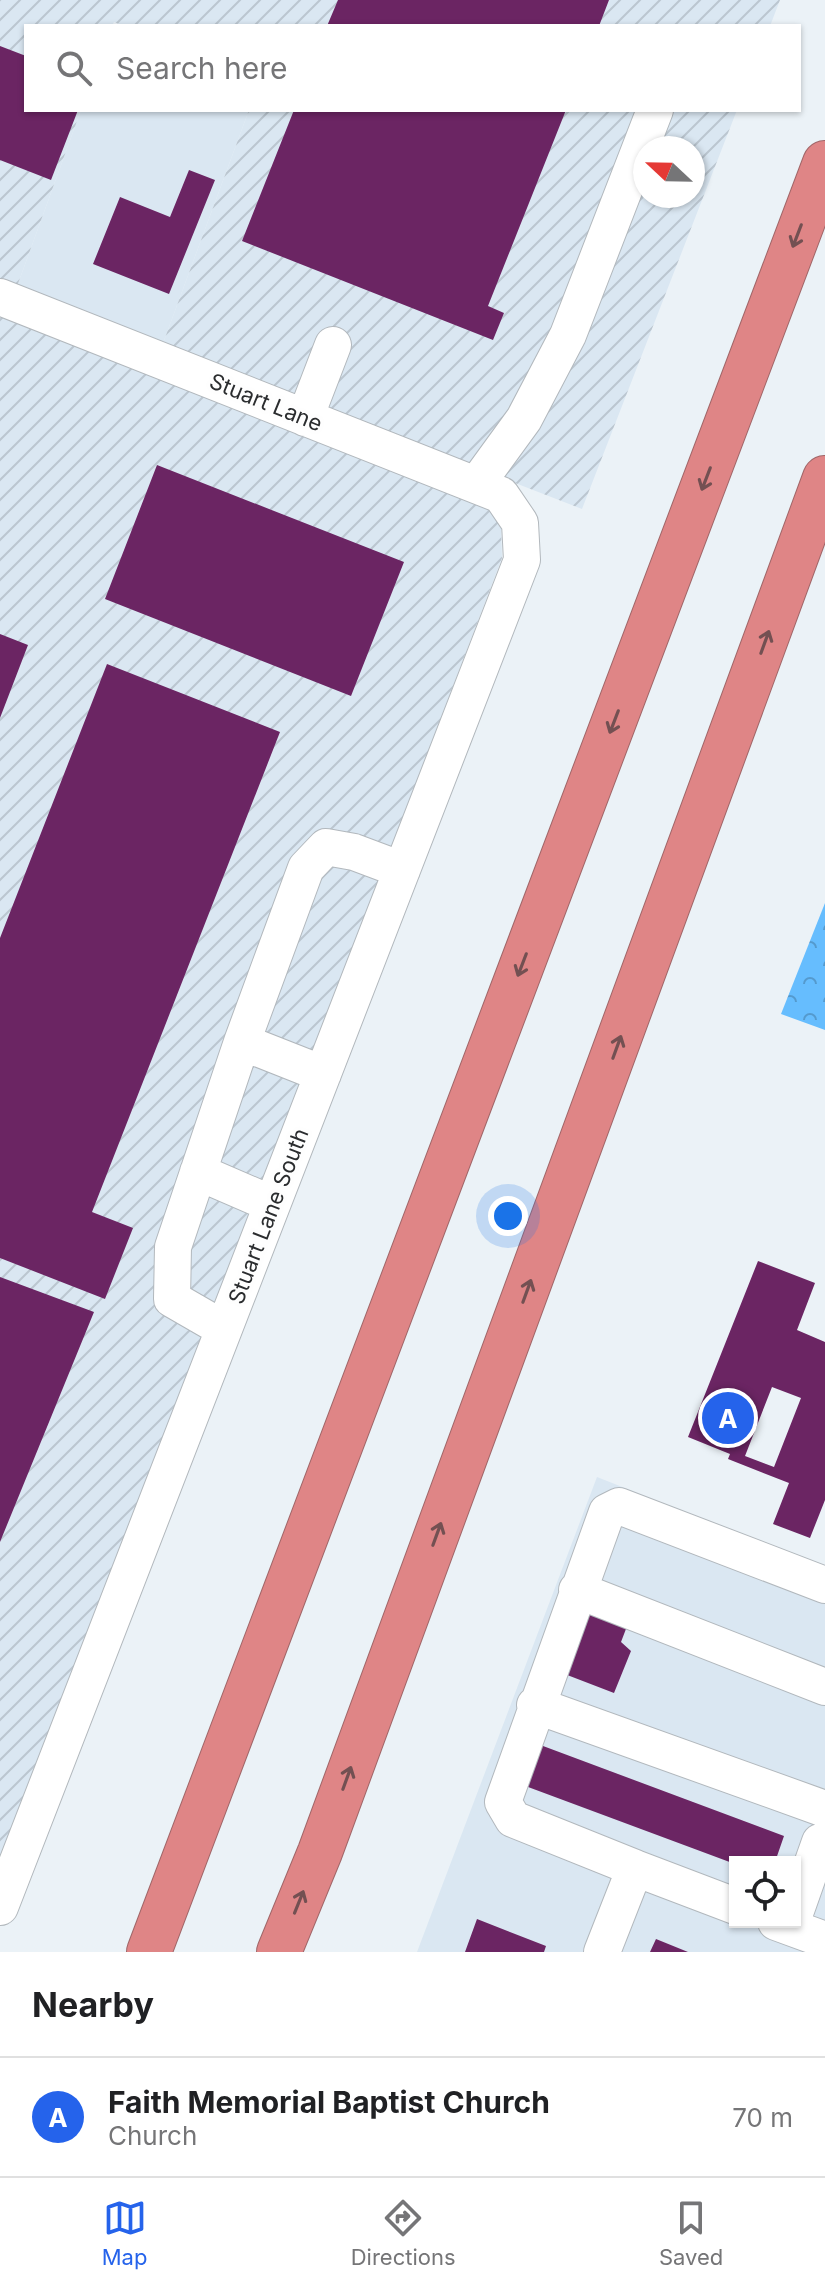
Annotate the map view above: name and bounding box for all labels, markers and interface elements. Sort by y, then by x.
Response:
search box [24,24,801,112]
icon: search [52,46,96,90]
text: Search here [116,50,288,86]
north arrow [633,136,705,208]
one-way arrow [789,223,803,248]
street label: Stuart Lane [206,368,326,436]
one-way arrow [697,466,712,491]
one-way arrow [759,630,774,655]
one-way arrow [606,709,620,734]
one-way arrow [514,952,528,977]
one-way arrow [610,1034,625,1059]
street label: Stuart Lane South [223,1125,313,1307]
your location [488,1196,528,1236]
one-way arrow [520,1278,535,1303]
pin: A [702,1388,754,1448]
one-way arrow [430,1522,445,1547]
one-way arrow [340,1766,355,1791]
map controls [729,1856,801,1928]
button: locate [729,1856,801,1928]
one-way arrow [293,1890,308,1915]
text: Nearby [32,1984,154,2025]
text: Faith Memorial Baptist Church [108,2084,550,2120]
text: A [48,2102,68,2133]
text: 70 m [732,2102,793,2133]
text: Church [108,2120,197,2151]
tab: Map [102,2196,147,2270]
tab: Directions [351,2196,456,2270]
tab: Saved [659,2196,723,2270]

